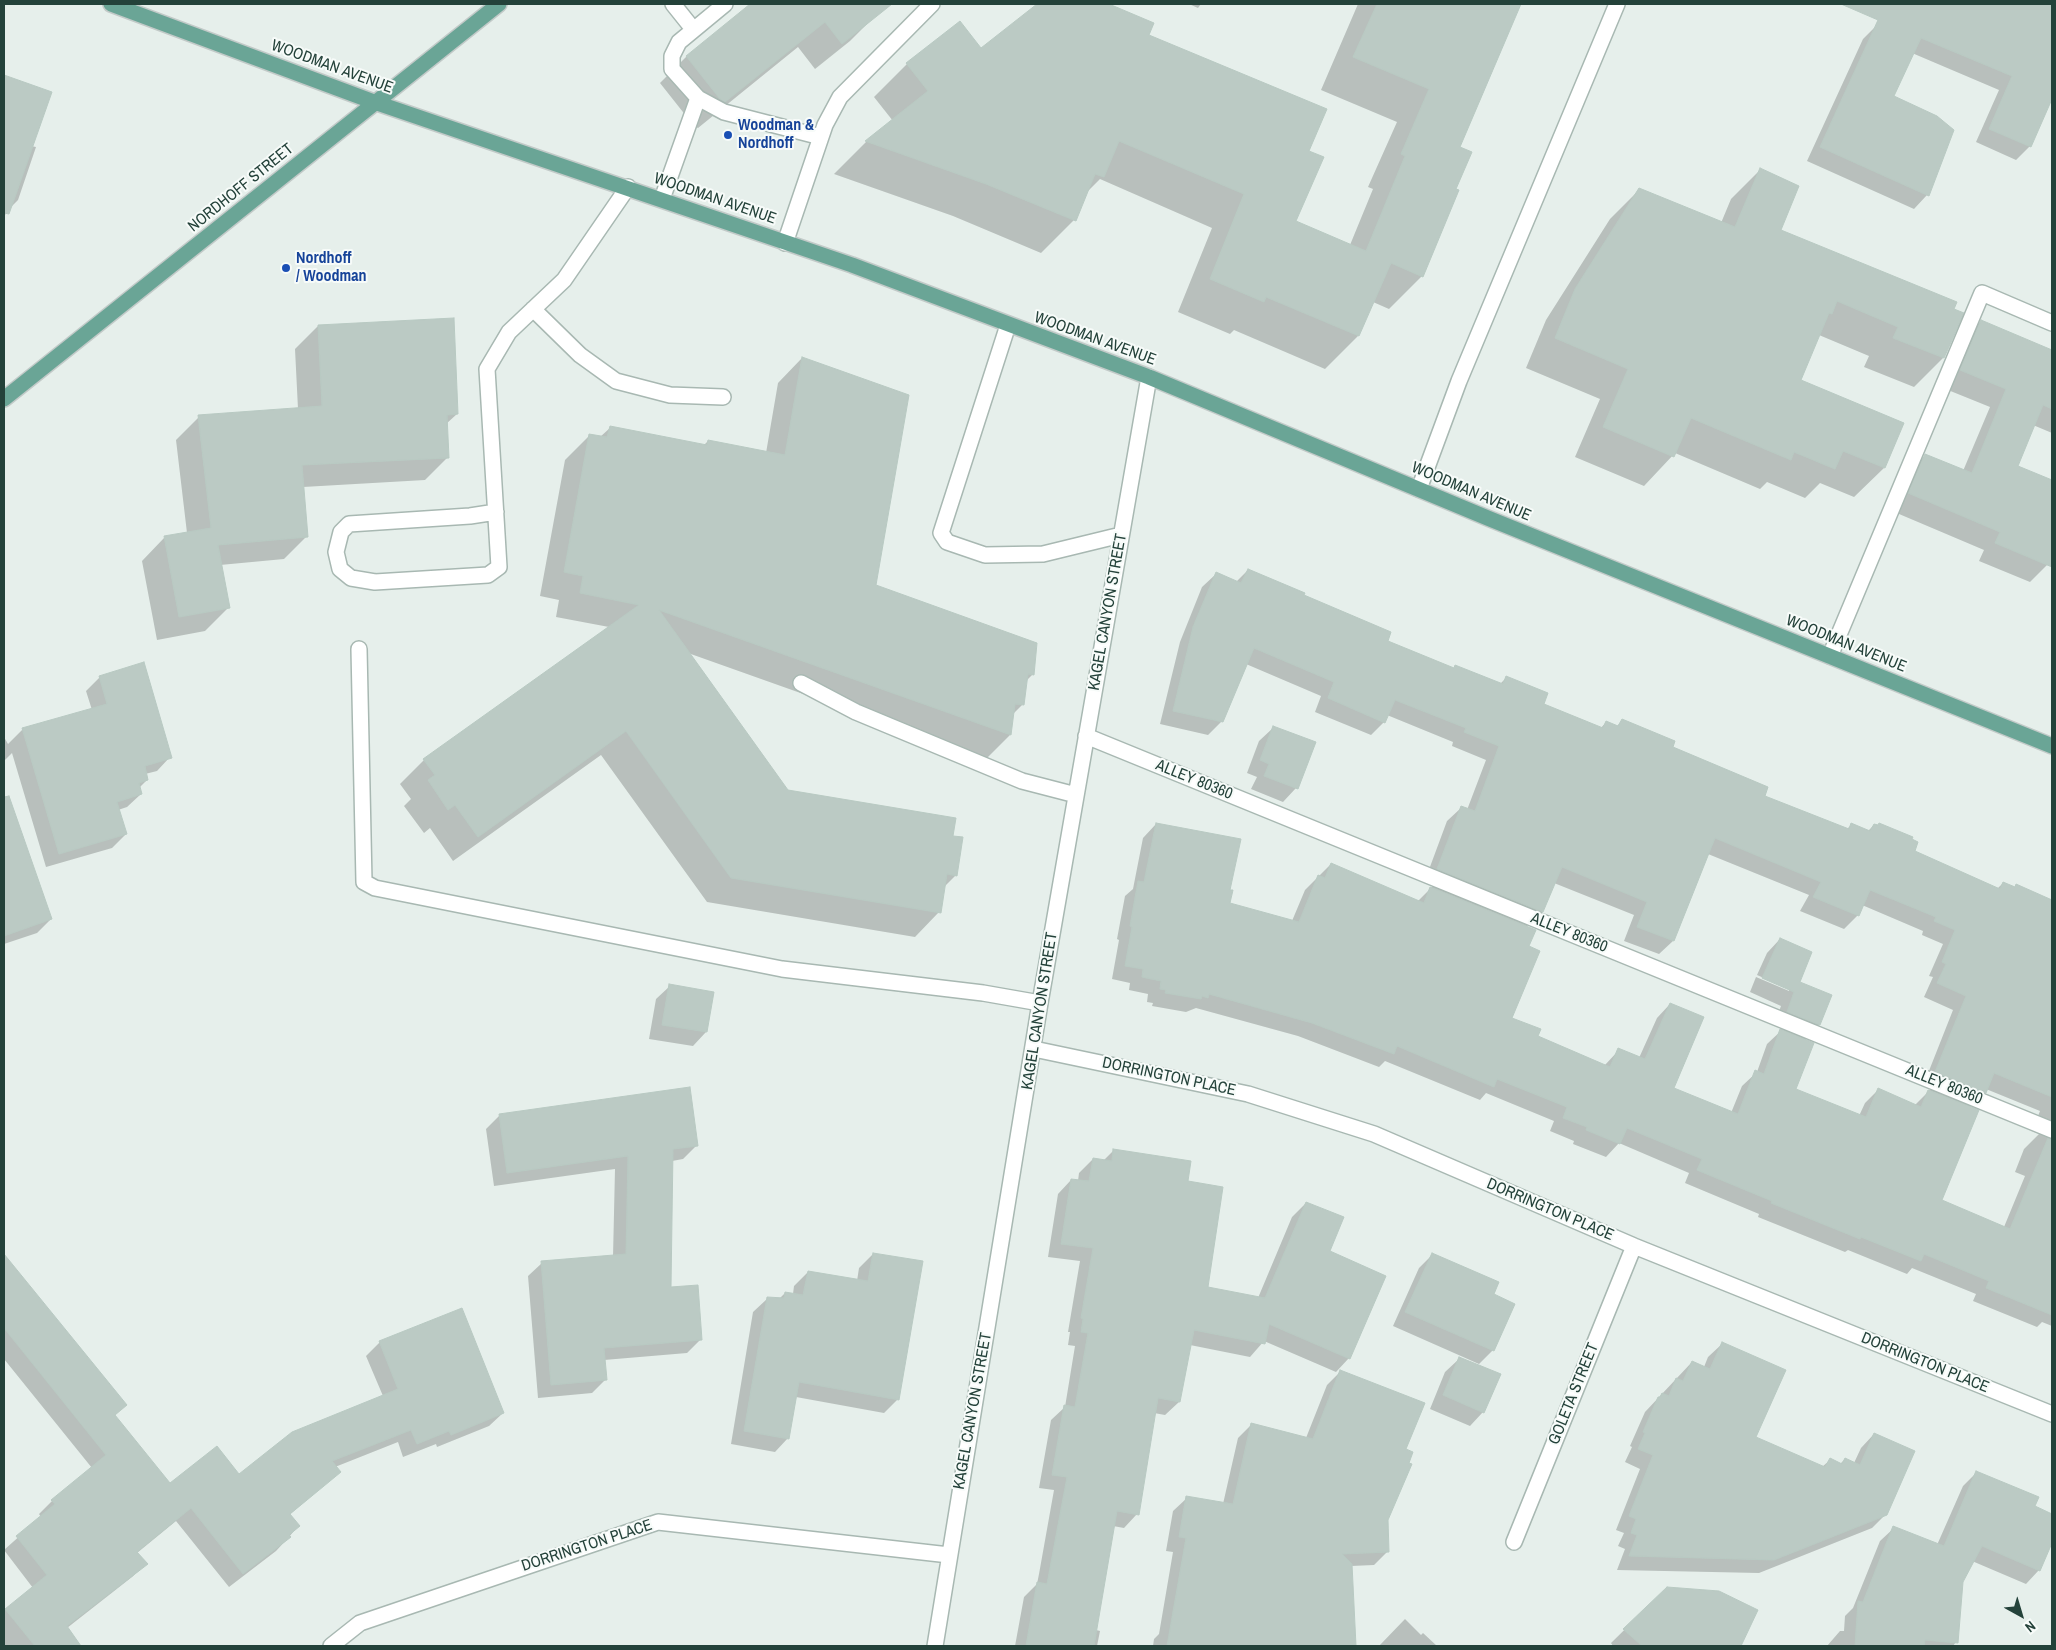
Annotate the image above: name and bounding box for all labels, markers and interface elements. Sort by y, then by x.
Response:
street label: WOODMAN AVENUE [269,36,395,98]
place label: Woodman & Nordhoff [738,116,814,154]
marker: Woodman & Nordhoff [722,129,734,141]
street label: NORDHOFF STREET [185,140,297,236]
street label: WOODMAN AVENUE [651,169,779,229]
place label: Nordhoff / Woodman [296,249,366,287]
marker: Nordhoff / Woodman [280,262,292,274]
street label: WOODMAN AVENUE [1032,308,1158,370]
street label: WOODMAN AVENUE [1408,458,1534,526]
street label: KAGEL CANYON STREET [1085,532,1131,692]
street label: WOODMAN AVENUE [1783,611,1909,677]
street label: ALLEY 80360 [1153,756,1235,804]
street label: ALLEY 80360 [1528,909,1610,957]
street label: KAGEL CANYON STREET [1018,931,1062,1091]
street label: DORRINGTON PLACE [1100,1053,1238,1101]
street label: ALLEY 80360 [1903,1061,1985,1109]
street label: DORRINGTON PLACE [1484,1175,1616,1245]
street label: DORRINGTON PLACE [1858,1329,1992,1397]
street label: KAGEL CANYON STREET [950,1331,996,1491]
street label: GOLETA STREET [1545,1340,1603,1448]
street label: DORRINGTON PLACE [519,1516,655,1576]
north arrow [1996,1590,2046,1640]
text: N [2022,1617,2039,1636]

